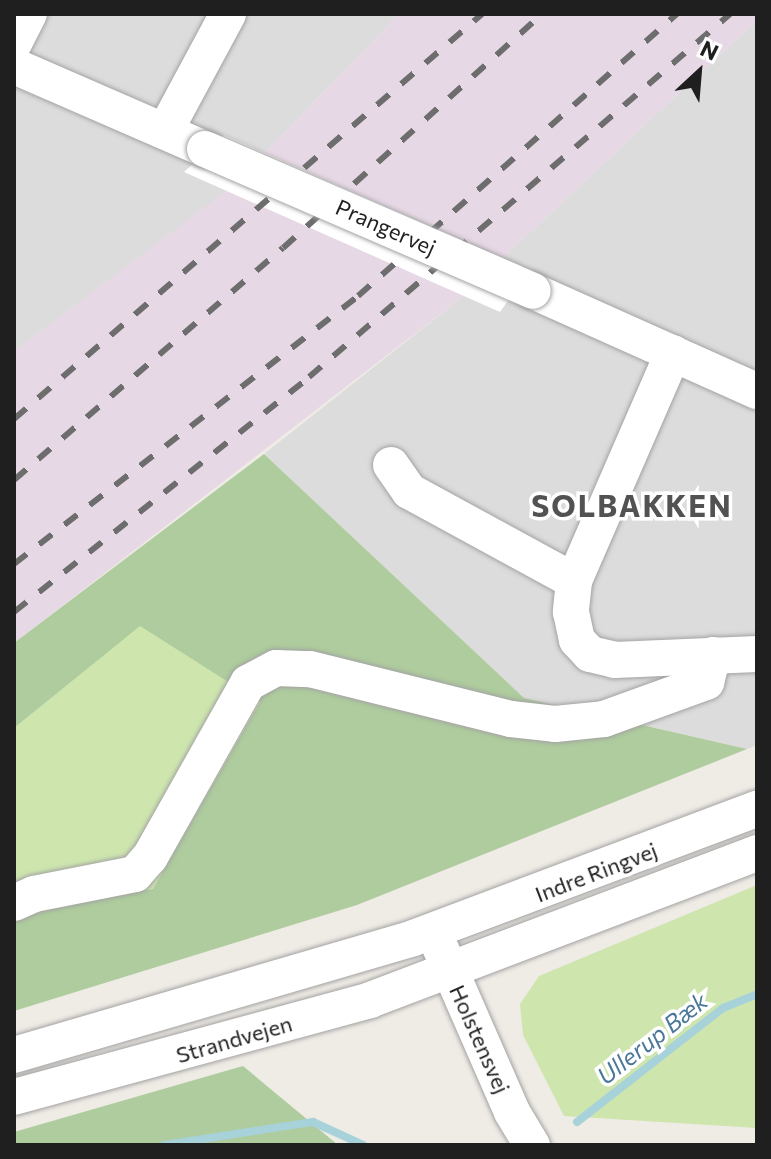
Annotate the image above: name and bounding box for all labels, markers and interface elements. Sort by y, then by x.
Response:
north arrow [659,32,739,112]
text: N [696,34,723,66]
street label: Prangervej [332,193,440,261]
district label: SOLBAKKEN [531,487,733,523]
street label: Indre Ringvej [531,837,661,907]
street label: Holstensvej [444,981,516,1097]
water label: Ullerup Bæk [591,986,713,1090]
street label: Strandvejen [173,1010,295,1068]

